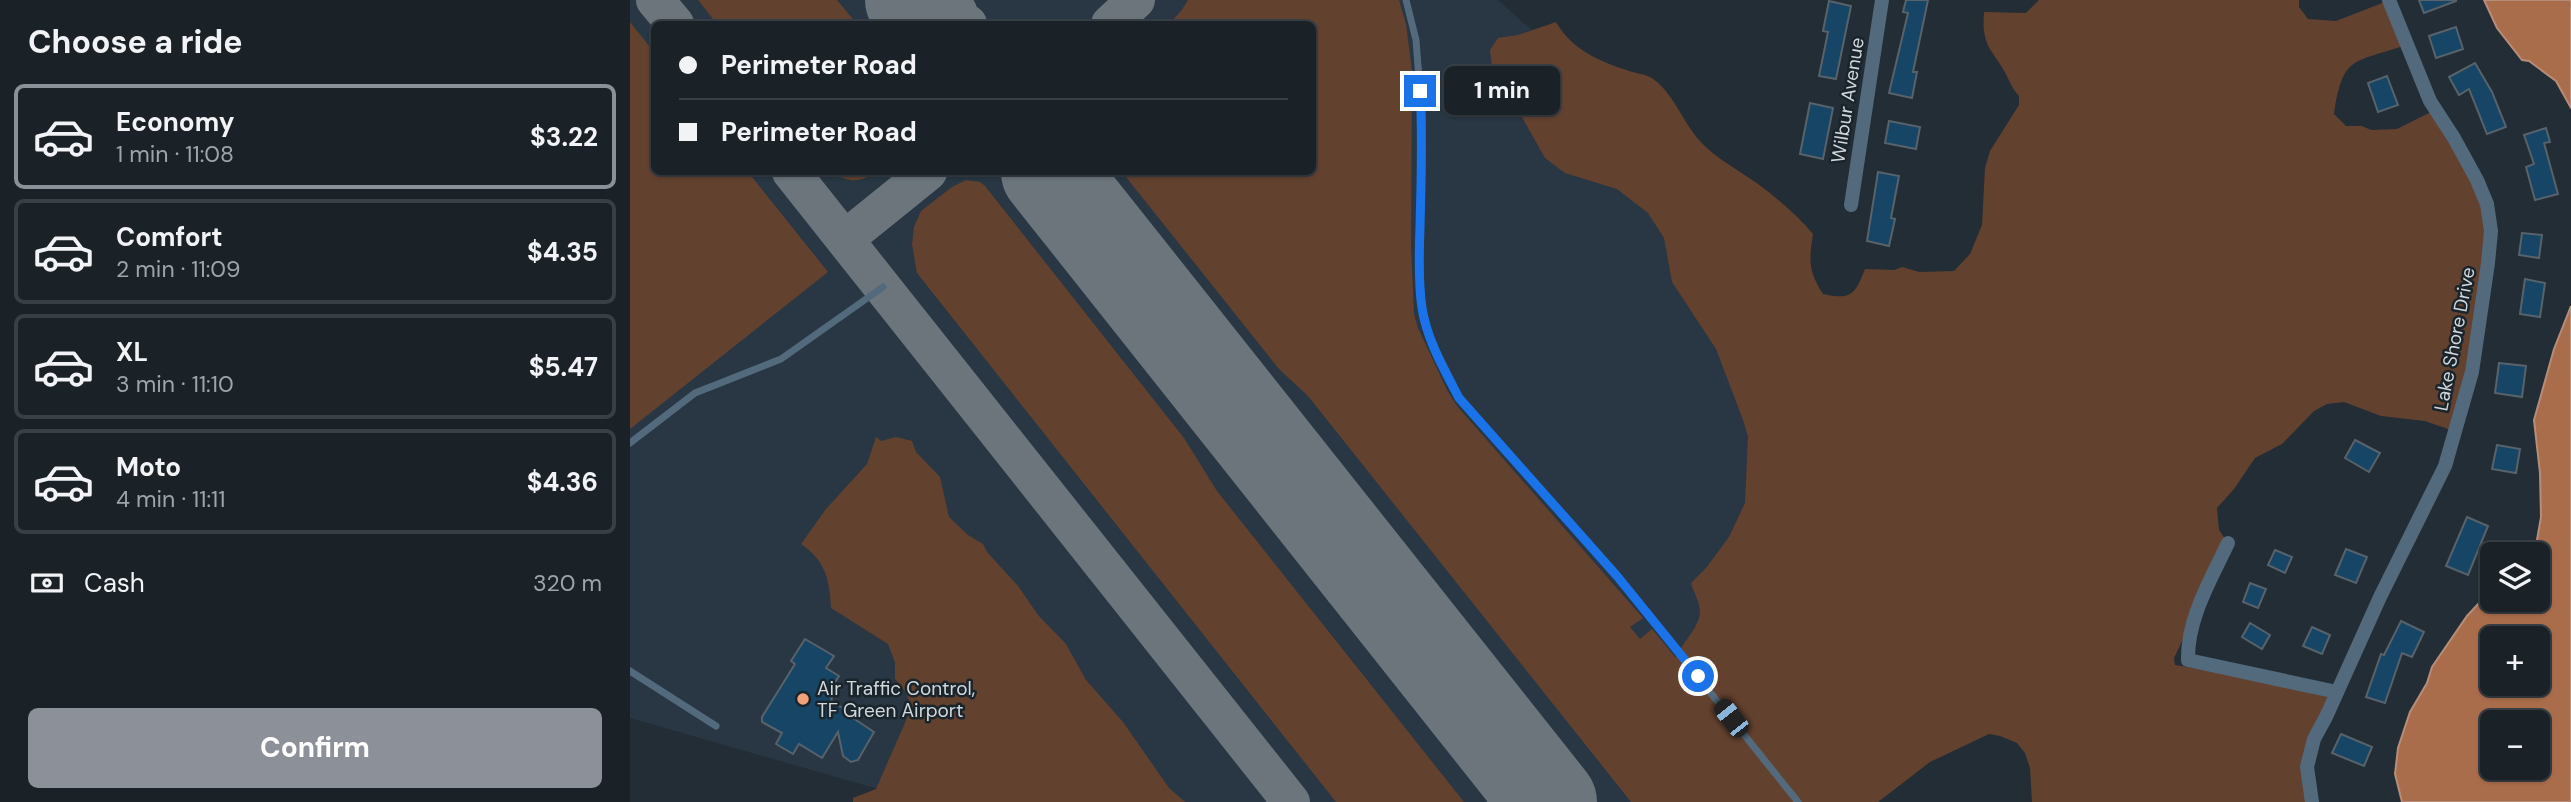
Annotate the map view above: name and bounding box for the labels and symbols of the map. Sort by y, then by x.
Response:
street label: Wilbur Avenue [1825,36,1870,165]
callout: 1 min [1444,66,1560,116]
route end [1404,75,1436,107]
street label: Lake Shore Drive [2428,265,2481,413]
route start [1682,660,1714,692]
place label: Air Traffic Control, TF Green Airport [817,676,975,723]
marker: Air Traffic Control, TF Green Airport [795,691,811,707]
car [1710,695,1753,741]

